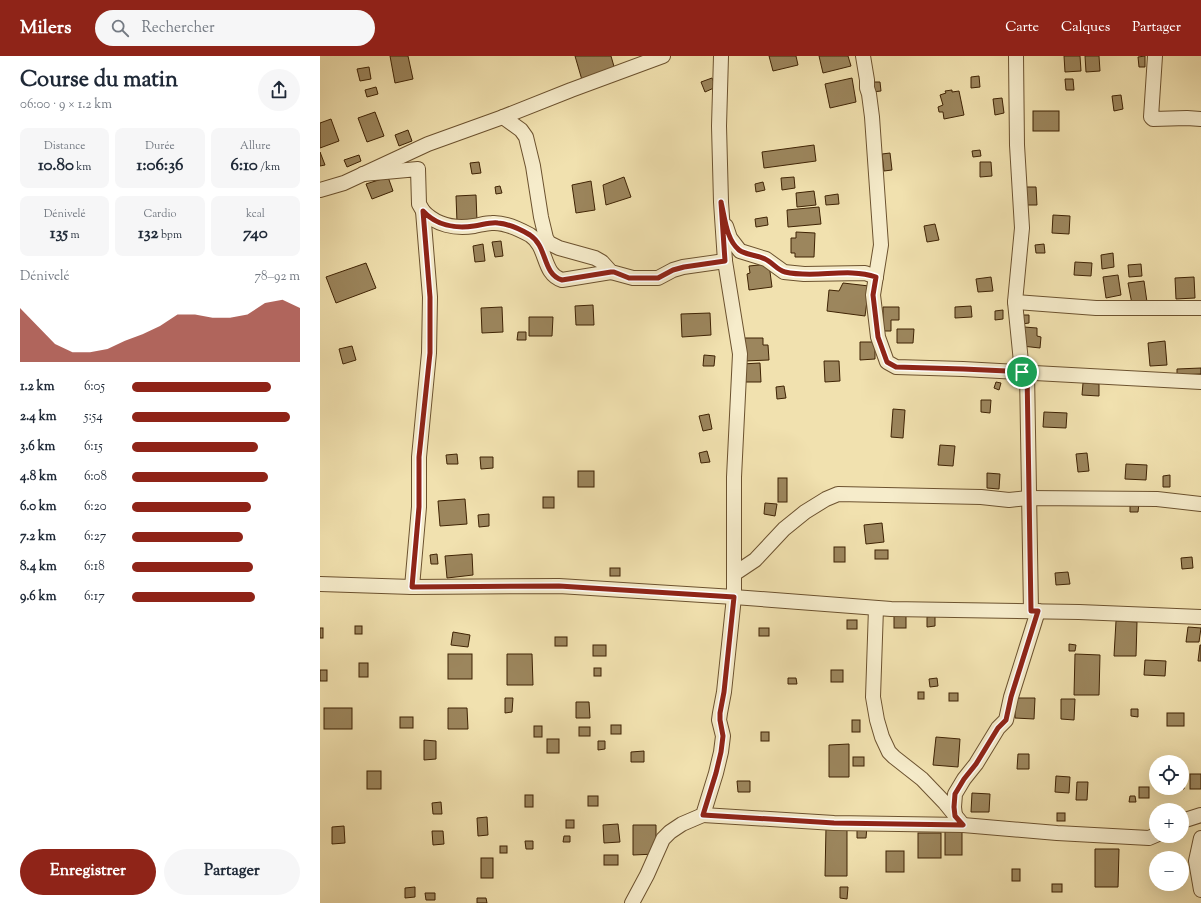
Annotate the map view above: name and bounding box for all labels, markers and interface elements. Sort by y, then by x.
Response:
search box [95,10,375,46]
text: Milers [20,15,71,42]
icon: search [109,17,131,39]
text: Rechercher [141,18,215,39]
text: Carte [1005,18,1039,38]
text: Calques [1061,18,1110,38]
text: Partager [1132,18,1181,38]
text: Course du matin [20,65,178,97]
button: share [258,69,300,111]
text: 06:00 · 9 × 1.2 km [20,96,112,114]
text: Distance [44,138,85,154]
text: Durée [145,138,175,154]
text: Allure [240,138,271,154]
text: 10.80 [38,154,74,178]
text: 1:06:36 [137,154,183,178]
text: 6:10 [231,154,258,178]
text: km [74,159,91,175]
text: /km [258,159,280,175]
text: Dénivelé [44,206,86,222]
text: Cardio [143,206,177,222]
text: kcal [246,206,265,222]
text: 135 [50,222,68,246]
text: 132 [138,222,159,246]
text: 740 [243,222,268,246]
text: m [68,227,80,243]
text: bpm [159,227,182,243]
text: Dénivelé [20,268,70,286]
text: 78–92 m [255,268,300,286]
pin [1005,355,1039,389]
icon: arrive [1011,361,1033,383]
text: 1.2 km [20,378,54,396]
text: 6:05 [84,378,105,396]
text: 2.4 km [20,408,57,426]
text: 5:54 [84,408,103,426]
text: 3.6 km [20,438,55,456]
text: 6:15 [84,438,103,456]
text: 4.8 km [20,468,57,486]
text: 6:08 [84,468,107,486]
text: 6.0 km [20,498,57,516]
text: 6:20 [84,498,107,516]
text: 7.2 km [20,528,56,546]
text: 6:27 [84,528,106,546]
text: 8.4 km [20,558,57,576]
text: 6:18 [84,558,105,576]
text: 9.6 km [20,588,56,606]
text: 6:17 [84,588,105,606]
map controls [1149,755,1189,891]
button: locate [1149,755,1189,795]
button: + [1149,803,1189,843]
button: Enregistrer [20,849,156,895]
button: Partager [164,849,300,895]
button: − [1149,851,1189,891]

